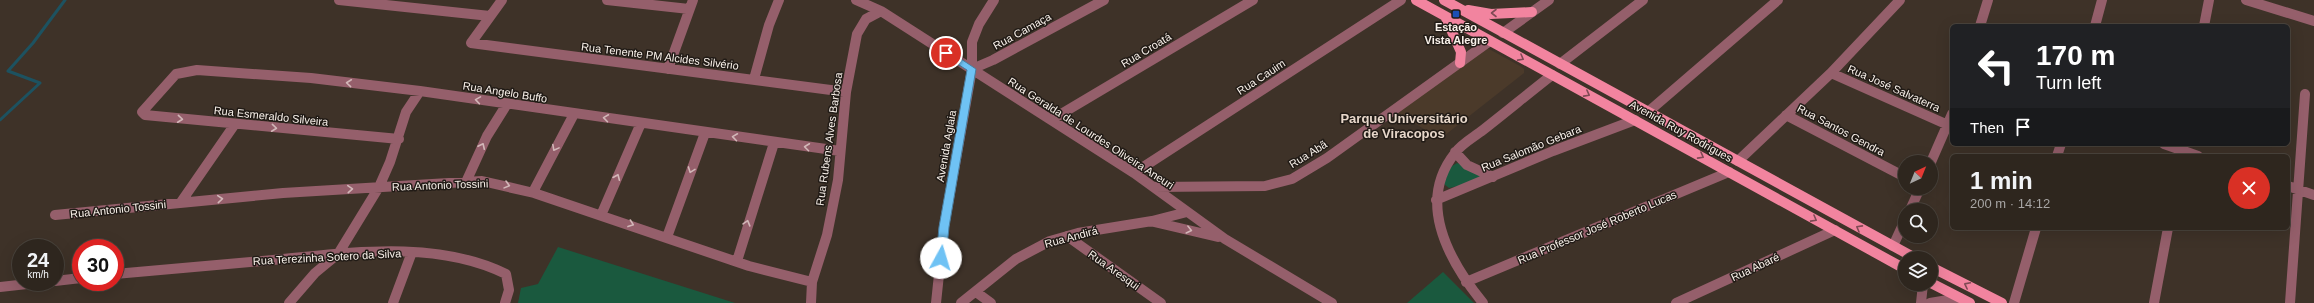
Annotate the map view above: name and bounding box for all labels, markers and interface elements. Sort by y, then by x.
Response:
marker: Estação Vista Alegre [1451,9,1461,19]
one-way arrow [1491,9,1497,17]
street label: Rua Camaça [991,10,1054,52]
place label: Estação Vista Alegre [1425,21,1487,46]
street label: Rua Croatá [1119,30,1174,70]
pin [929,36,963,70]
street label: Rua Tenente PM Alcides Silvério [580,40,740,72]
icon: left [1970,40,2022,92]
text: 170 m [2036,40,2115,71]
icon: arrive [935,42,957,64]
one-way arrow [1517,54,1524,61]
street label: Rua Cauim [1235,57,1287,97]
street label: Rua José Salvaterra [1846,62,1943,114]
street label: Rua Rubens Alves Barbosa [814,71,844,206]
text: Turn left [2036,73,2101,93]
street label: Rua Geralda de Lourdes Oliveira Aneuri [1006,75,1176,191]
one-way arrow [346,78,352,87]
street label: Rua Angelo Buffo [462,79,548,105]
one-way arrow [1582,89,1590,97]
one-way arrow [475,96,481,105]
street label: Avenida Ruy Rodrigues [1628,98,1735,164]
street label: Rua Santos Gendra [1795,102,1888,159]
street label: Rua Esmeraldo Silveira [213,104,330,128]
street label: Avenida Aglaia [934,108,958,183]
district label: Parque Universitário de Viracopos [1340,111,1468,141]
one-way arrow [177,114,183,123]
one-way arrow [603,114,609,123]
icon: arrive [2012,116,2034,138]
text: Then [1970,119,2004,136]
street label: Rua Salomão Gebara [1479,122,1583,173]
one-way arrow [271,123,277,132]
one-way arrow [732,133,738,142]
street label: Rua Abã [1287,137,1330,170]
one-way arrow [477,143,485,151]
one-way arrow [804,143,810,152]
one-way arrow [552,144,560,151]
one-way arrow [1697,152,1704,159]
north arrow [1898,155,1938,195]
map controls [1898,155,1938,291]
one-way arrow [688,166,696,173]
text: 1 min [1970,167,2033,194]
button: close [2228,167,2270,209]
one-way arrow [612,174,620,181]
street label: Rua Antonio Tossini [392,177,488,193]
one-way arrow [503,180,510,189]
one-way arrow [347,184,353,193]
street label: Rua Professor José Roberto Lucas [1516,188,1679,266]
one-way arrow [217,194,223,203]
text: 200 m · 14:12 [1970,196,2050,211]
street label: Rua Antonio Tossini [69,198,167,220]
button: search [1898,203,1938,243]
one-way arrow [1810,214,1818,222]
one-way arrow [627,219,634,228]
one-way arrow [743,220,751,227]
street label: Rua Andirá [1043,224,1100,250]
one-way arrow [1185,225,1192,234]
one-way arrow [1856,225,1863,232]
position arrow [920,237,962,279]
speed limit sign: 30 [72,239,124,291]
street label: Rua Terezinha Sotero da Silva [253,247,402,267]
street label: Rua Aresqui [1086,248,1142,292]
text: 24 [27,249,49,271]
street label: Rua Abaré [1729,251,1781,283]
button: layers [1898,251,1938,291]
text: km/h [27,269,49,280]
one-way arrow [1964,282,1971,290]

